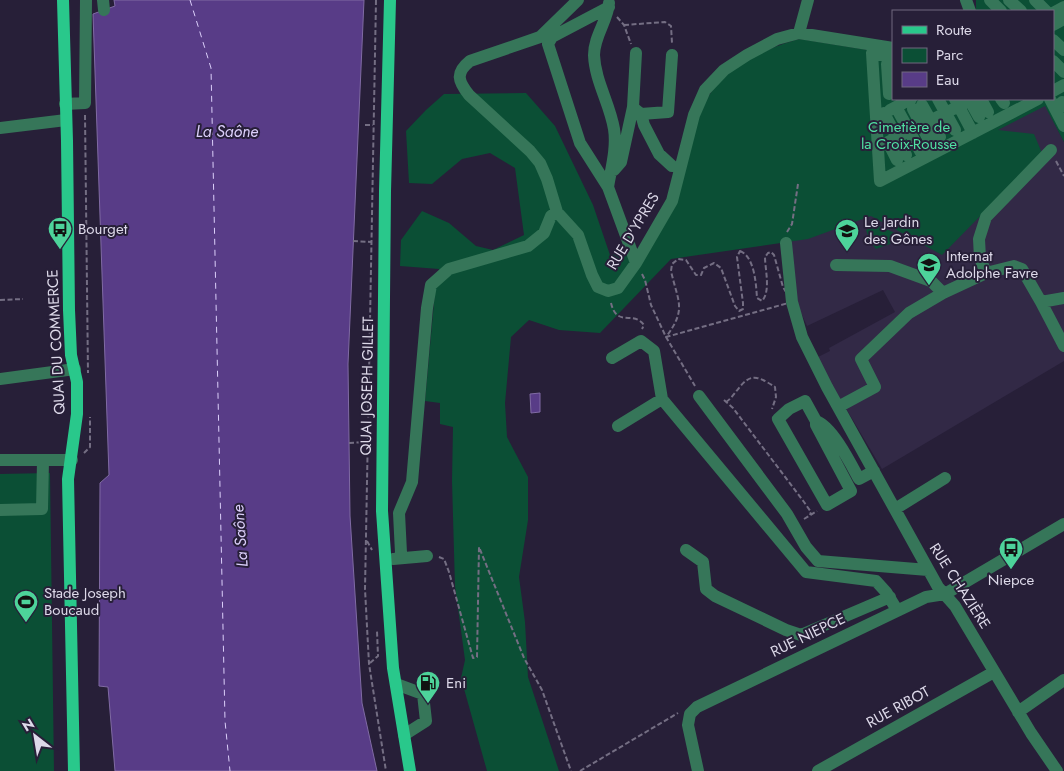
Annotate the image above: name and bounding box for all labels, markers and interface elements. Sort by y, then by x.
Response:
legend [892,10,1054,100]
text: Route [936,19,972,41]
text: Parc [936,44,963,66]
text: Eau [936,69,959,91]
park label: Cimetière de la Croix-Rousse [861,116,957,155]
water label: La Saône [196,120,258,143]
street label: RUE D'YPRES [601,188,665,274]
place label: Le Jardin des Gônes [864,211,932,250]
bus stop icon: Bourget [47,216,73,250]
place label: Bourget [78,218,128,240]
school or university icon: Le Jardin des Gônes [834,218,860,252]
place label: Internat Adolphe Favre [946,245,1038,284]
school or university icon: Internat Adolphe Favre [916,252,942,286]
street label: QUAI DU COMMERCE [41,269,71,415]
street label: QUAI JOSEPH GILLET [355,316,379,456]
water label: La Saône [226,504,254,568]
bus stop icon: Niepce [998,536,1024,570]
street label: RUE CHAZIÈRE [924,539,996,633]
place label: Niepce [988,569,1035,591]
place label: Stade Joseph Boucaud [44,582,126,621]
sports icon: Stade Joseph Boucaud [13,589,39,623]
street label: RUE NIEPCE [767,607,849,663]
fuel station icon: Eni [415,670,441,704]
place label: Eni [446,672,466,694]
street label: RUE RIBOT [862,681,934,733]
north arrow [10,711,60,761]
text: N [18,713,38,736]

